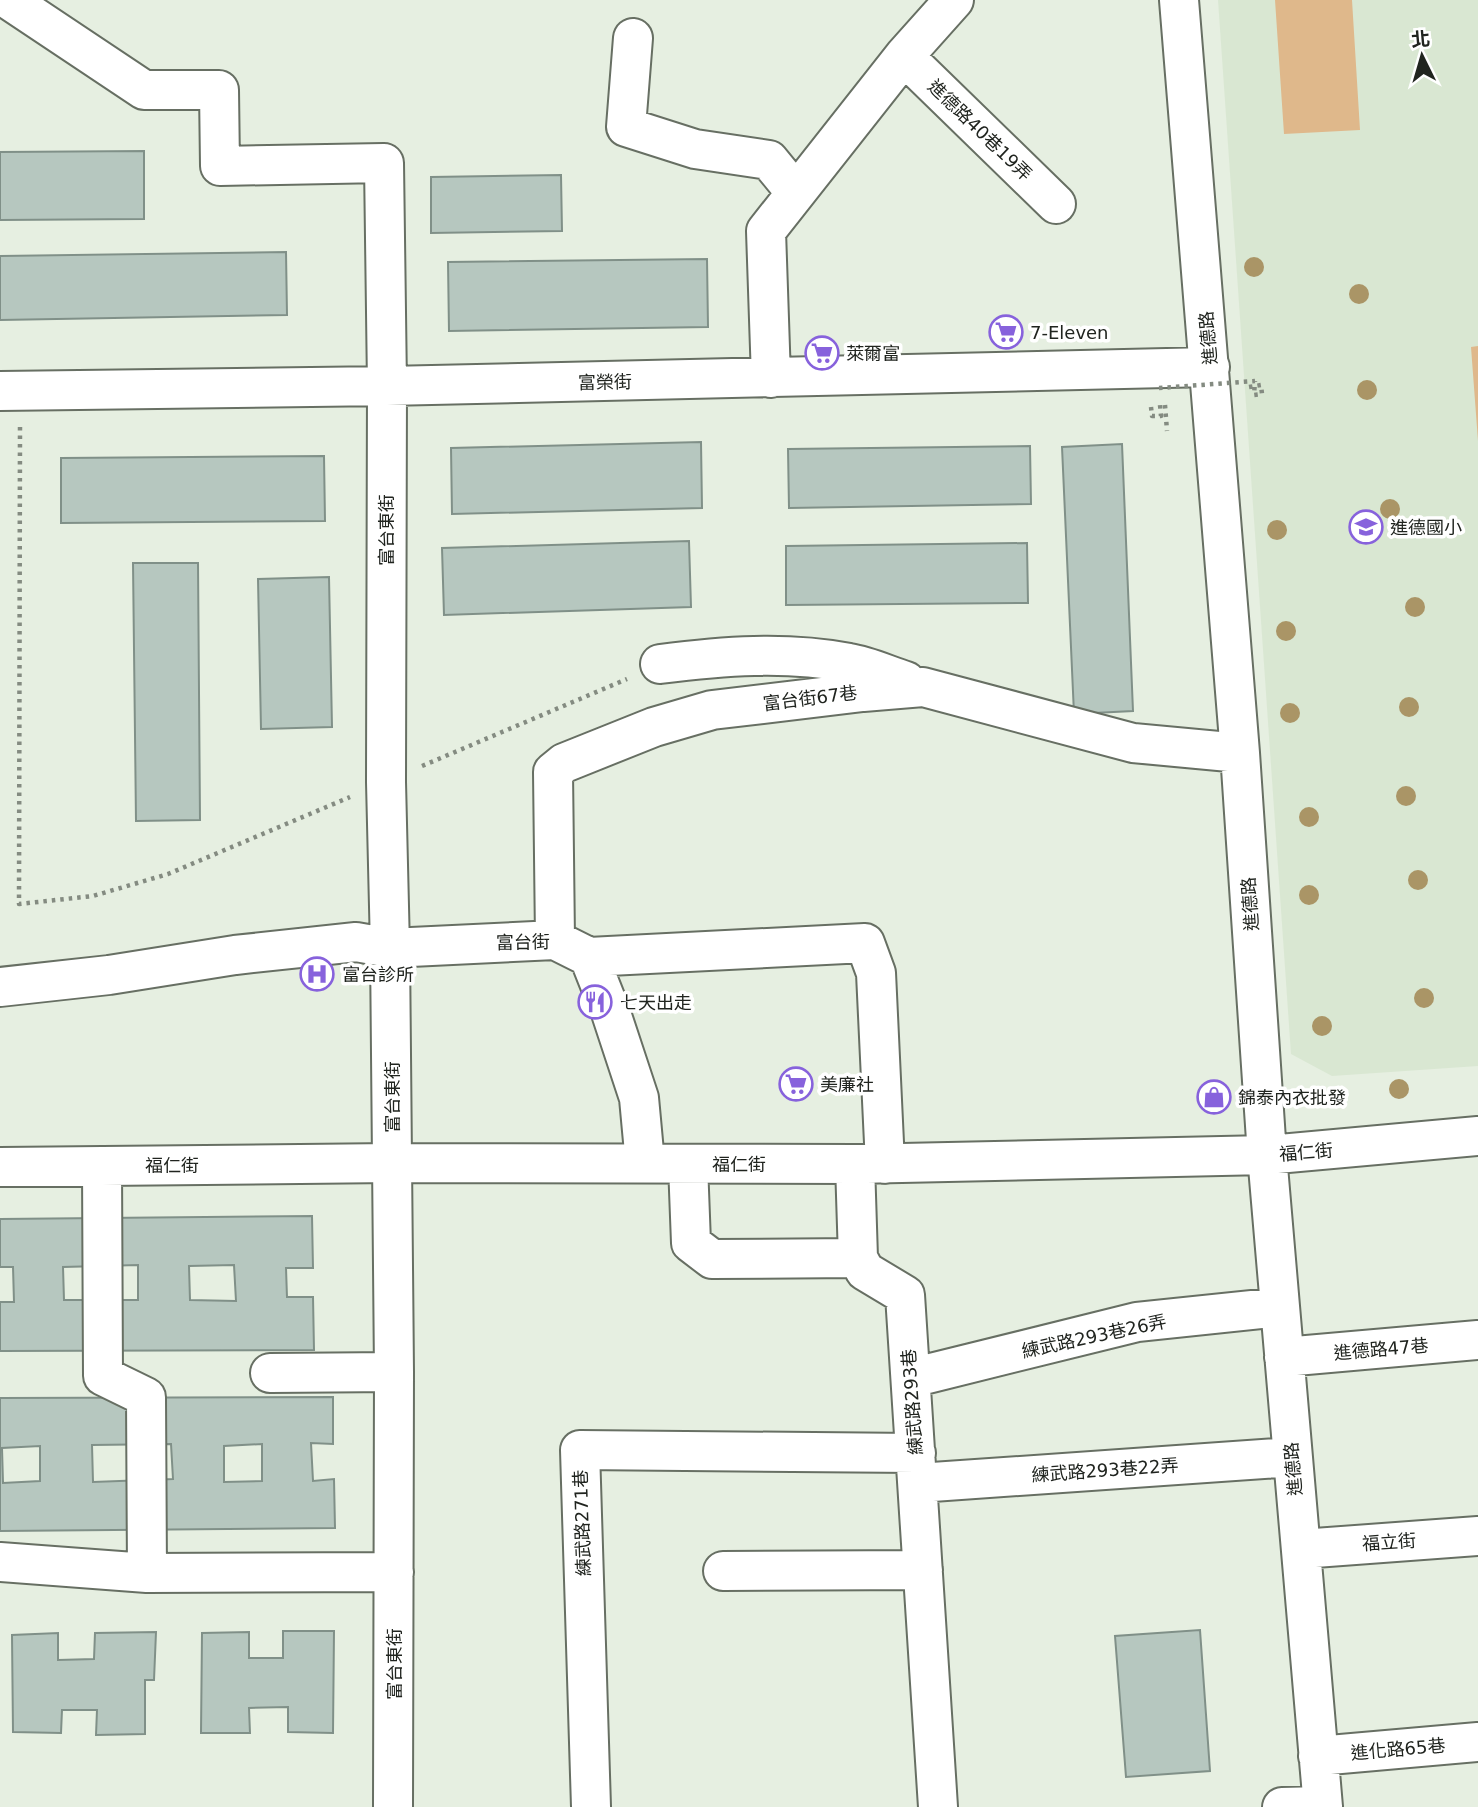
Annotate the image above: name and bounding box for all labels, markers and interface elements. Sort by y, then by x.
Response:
north arrow [1387,21,1457,91]
text: 北 [1410,27,1431,51]
street label: 進德路40巷19弄 [924,75,1036,185]
street label: 進德路 [1195,310,1221,366]
supermarket icon: 7-Eleven [987,313,1025,351]
place label: 7-Eleven [1030,322,1109,343]
supermarket icon: 萊爾富 [803,334,841,372]
place label: 萊爾富 [846,343,900,364]
street label: 富榮街 [578,371,632,393]
street label: 富台東街 [376,494,397,566]
school or university icon: 進德國小 [1347,508,1385,546]
place label: 進德國小 [1390,517,1462,538]
street label: 富台街67巷 [762,682,858,714]
street label: 進德路 [1238,876,1262,932]
street label: 富台街 [496,931,550,953]
hospital icon: 富台診所 [298,955,336,993]
place label: 富台診所 [342,964,414,985]
restaurant icon: 七天出走 [576,983,614,1021]
place label: 七天出走 [620,992,692,1013]
street label: 富台東街 [382,1061,403,1133]
supermarket icon: 美廉社 [777,1065,815,1103]
place label: 美廉社 [820,1074,874,1095]
shop icon: 錦泰內衣批發 [1195,1078,1233,1116]
place label: 錦泰內衣批發 [1238,1087,1346,1108]
street label: 福仁街 [1278,1139,1334,1165]
street label: 福仁街 [712,1154,766,1175]
street label: 福仁街 [145,1155,199,1176]
street label: 練武路293巷26弄 [1020,1310,1168,1362]
street label: 進德路47巷 [1333,1334,1429,1364]
street label: 練武路293巷 [898,1348,926,1456]
street label: 進德路 [1280,1441,1306,1497]
street label: 練武路293巷22弄 [1031,1454,1179,1486]
street label: 練武路271巷 [570,1469,594,1577]
street label: 福立街 [1361,1530,1417,1554]
street label: 富台東街 [384,1628,405,1700]
street label: 進化路65巷 [1350,1734,1446,1764]

